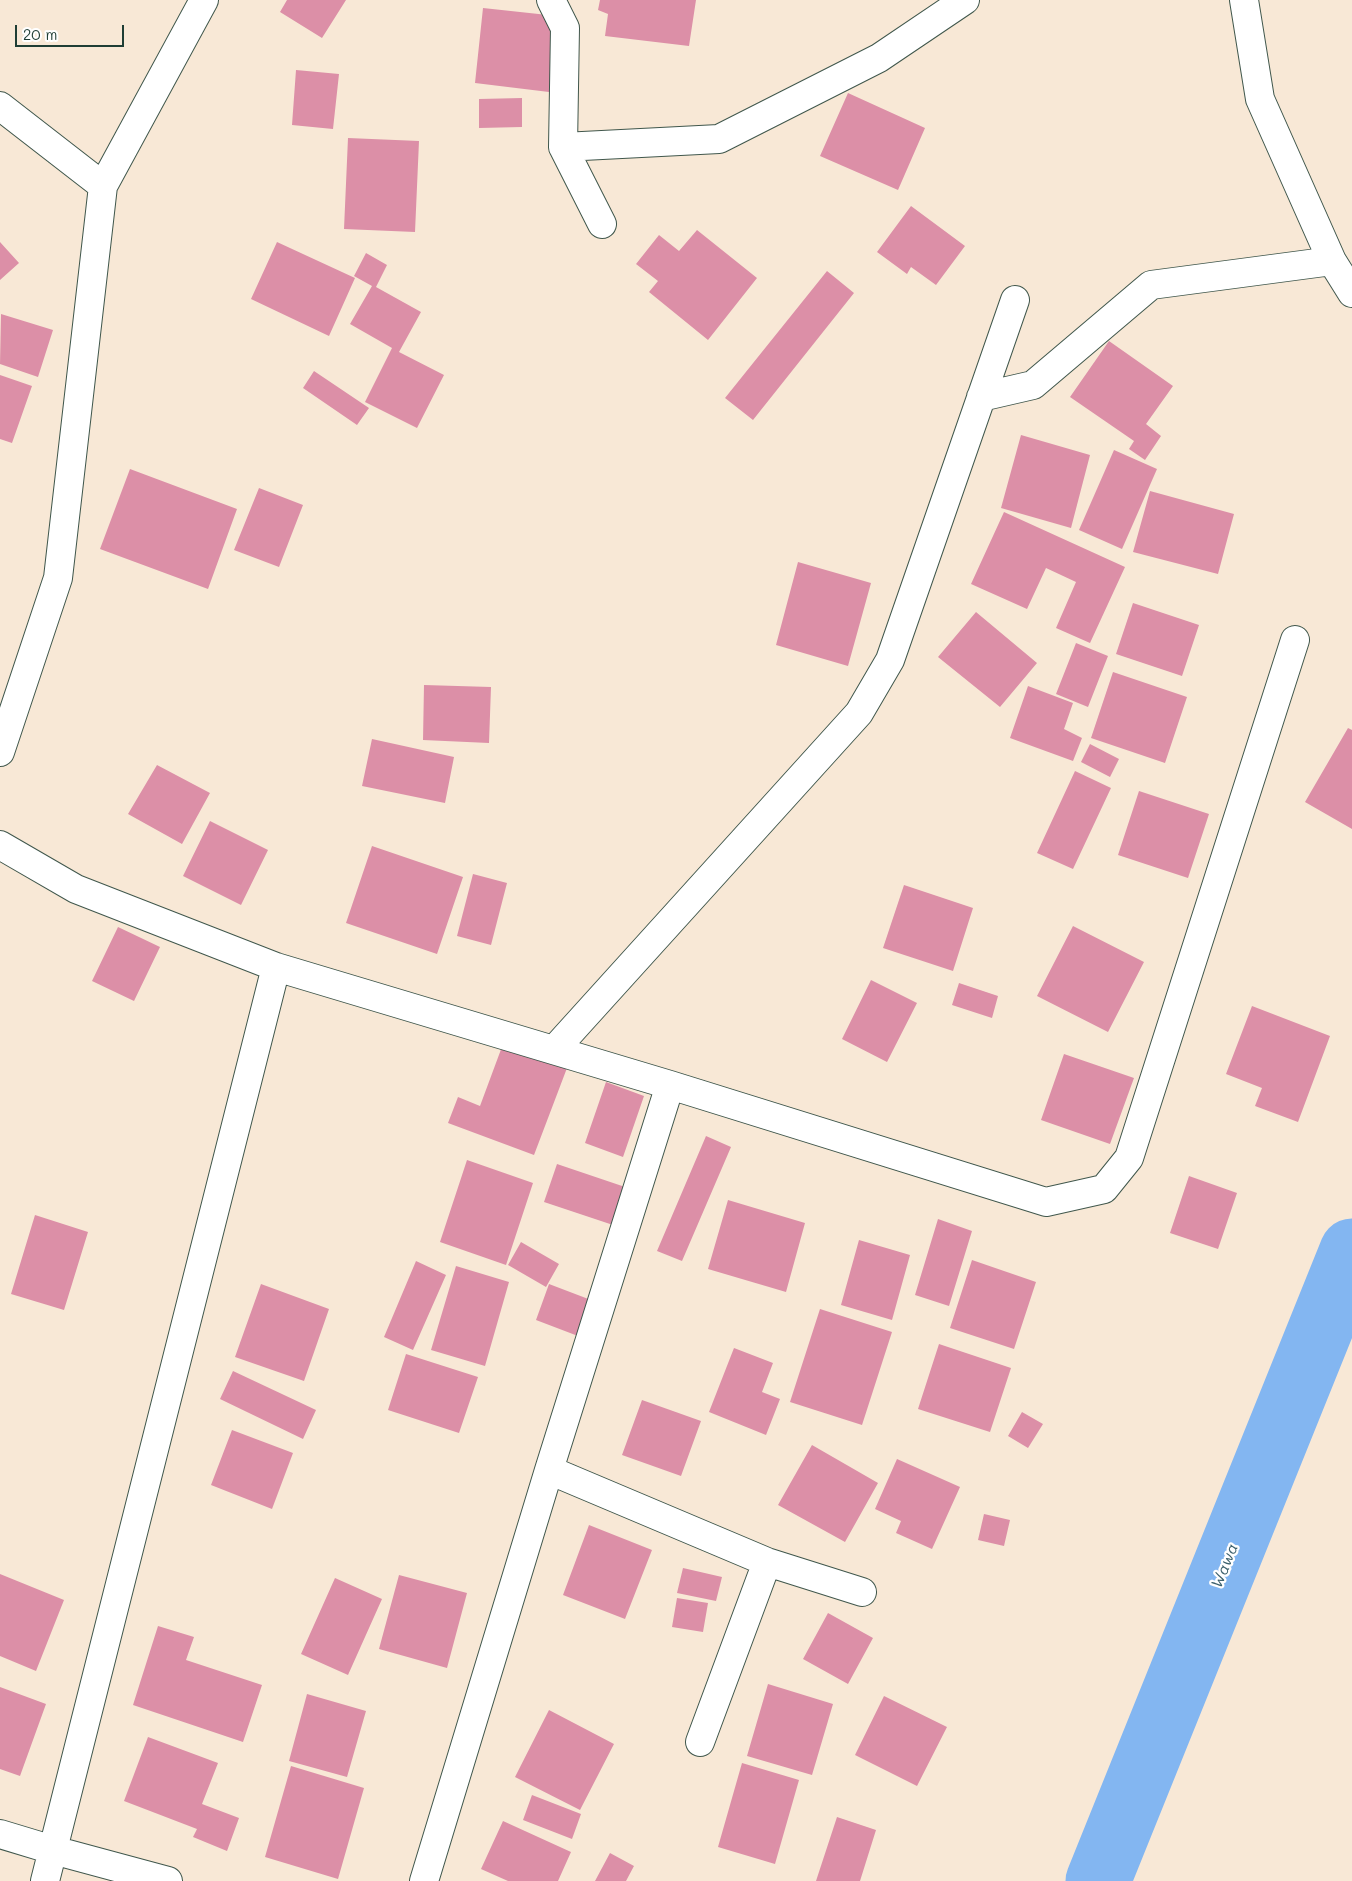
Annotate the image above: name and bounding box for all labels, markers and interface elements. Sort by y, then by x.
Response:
scale bar [18,15,126,47]
text: 20 m [23,24,57,44]
water label: Wawa [1207,1541,1243,1591]

